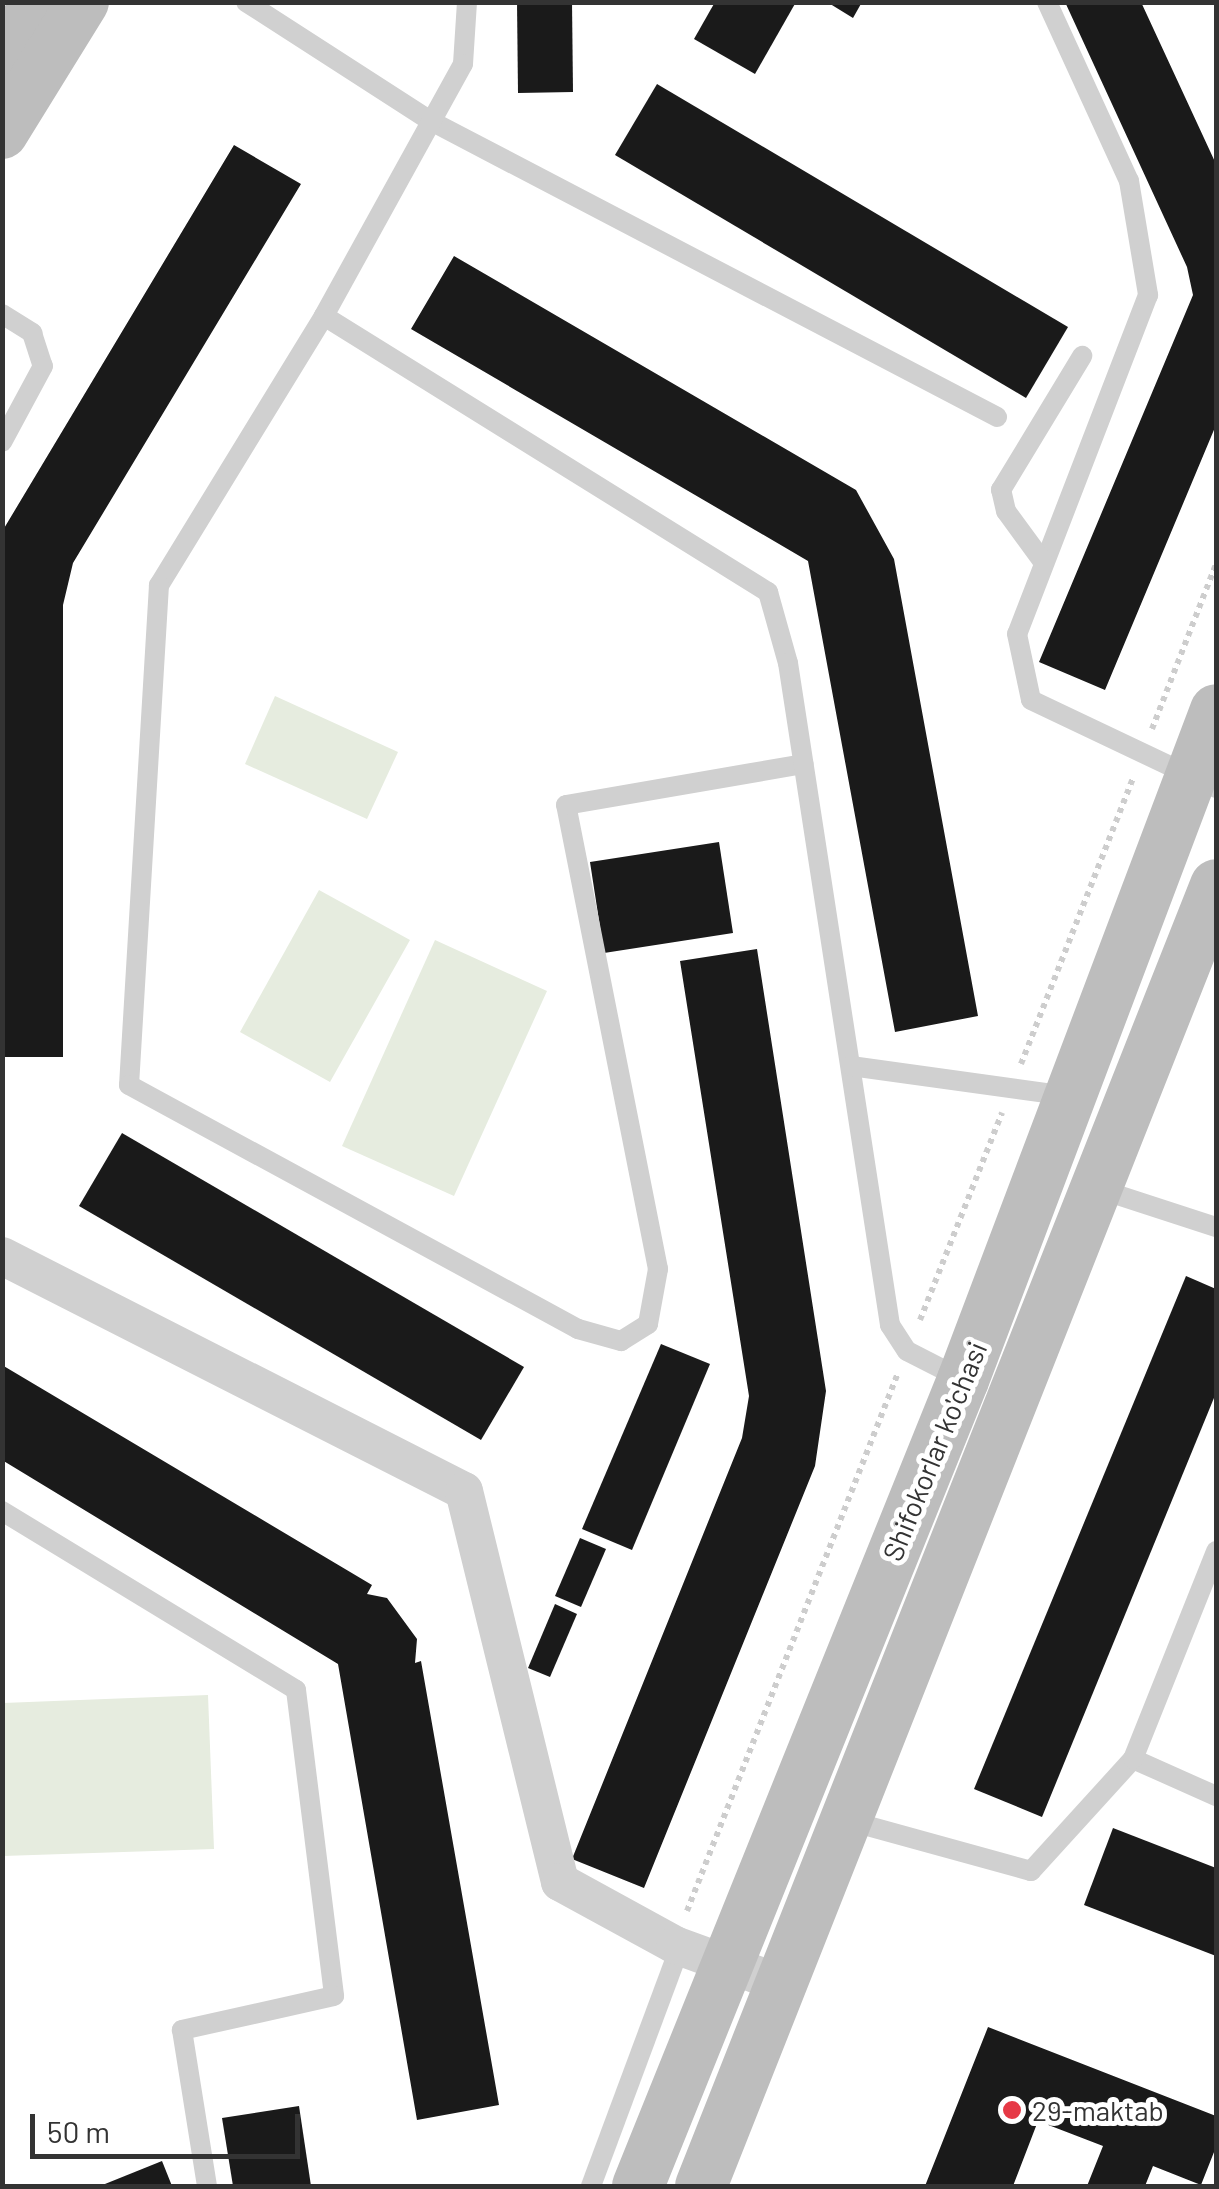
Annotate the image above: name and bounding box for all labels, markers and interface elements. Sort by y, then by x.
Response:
street label: Shifokorlar ko'chasi [875,1337,993,1565]
place label: 29-maktab [1032,2093,1164,2127]
scale bar [35,2094,305,2156]
marker: 29-maktab [1001,2099,1023,2121]
text: 50 m [47,2113,110,2149]

